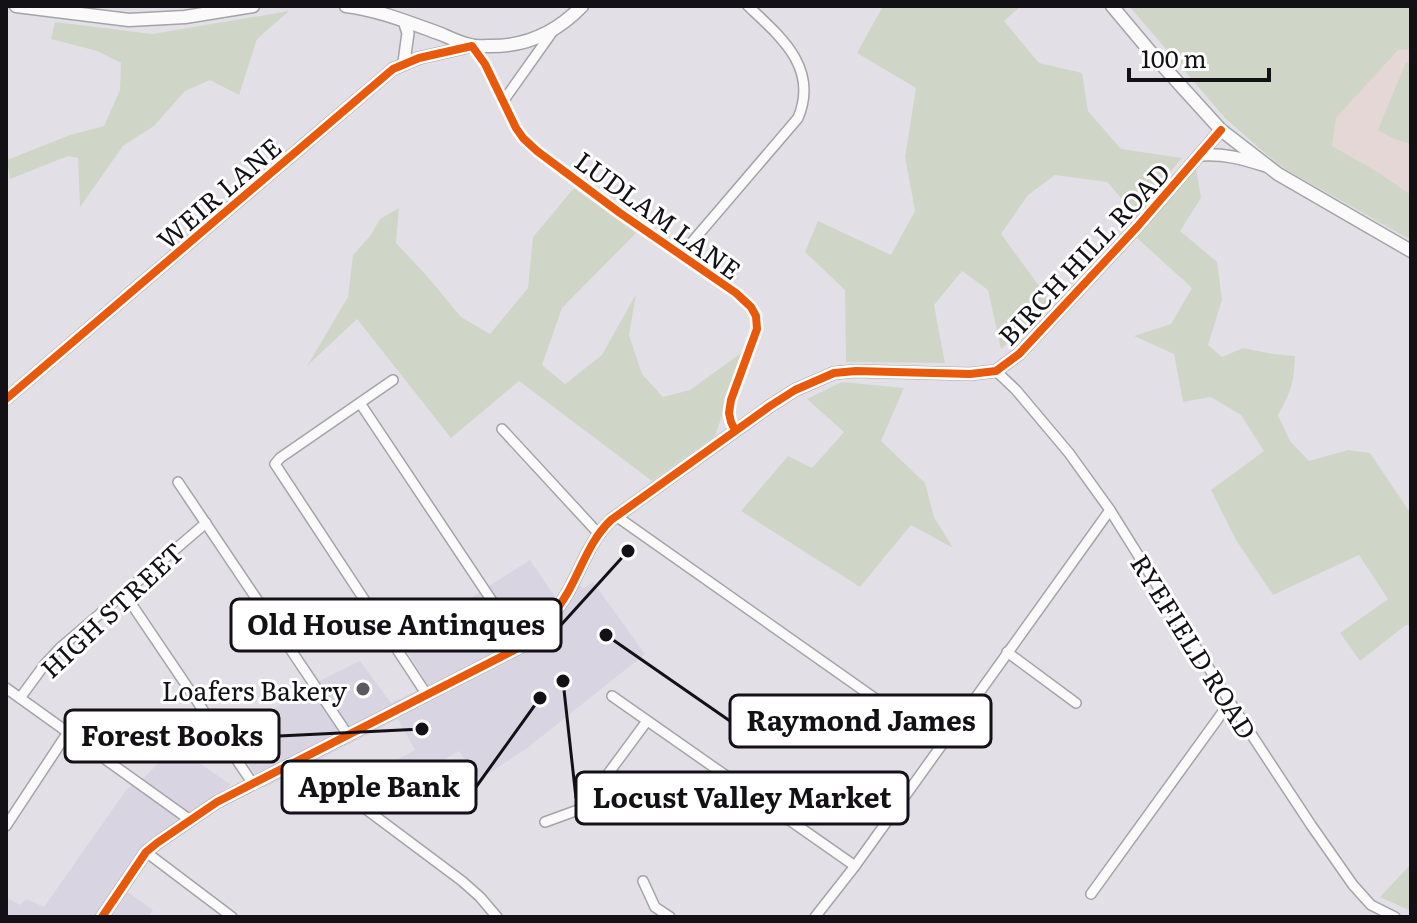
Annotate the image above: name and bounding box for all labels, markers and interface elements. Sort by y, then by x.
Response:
scale bar [1129,32,1269,82]
text: 100 m [1141,40,1207,75]
street label: WEIR LANE [147,127,289,257]
street label: LUDLAM LANE [568,140,750,288]
street label: BIRCH HILL ROAD [988,153,1178,353]
street label: HIGH STREET [31,532,191,686]
street label: RYEFIELD ROAD [1122,546,1268,746]
callout: Old House Antinques [231,599,561,651]
text: Old House Antinques [247,602,545,644]
place label: Loafers Bakery [162,670,347,709]
marker: Loafers Bakery [354,680,372,698]
callout: Raymond James [730,695,991,747]
text: Raymond James [746,698,976,740]
callout: Forest Books [65,710,279,762]
text: Forest Books [81,713,263,755]
callout: Apple Bank [282,761,476,813]
text: Apple Bank [298,764,460,806]
callout: Locust Valley Market [576,772,908,824]
text: Locust Valley Market [592,775,892,817]

